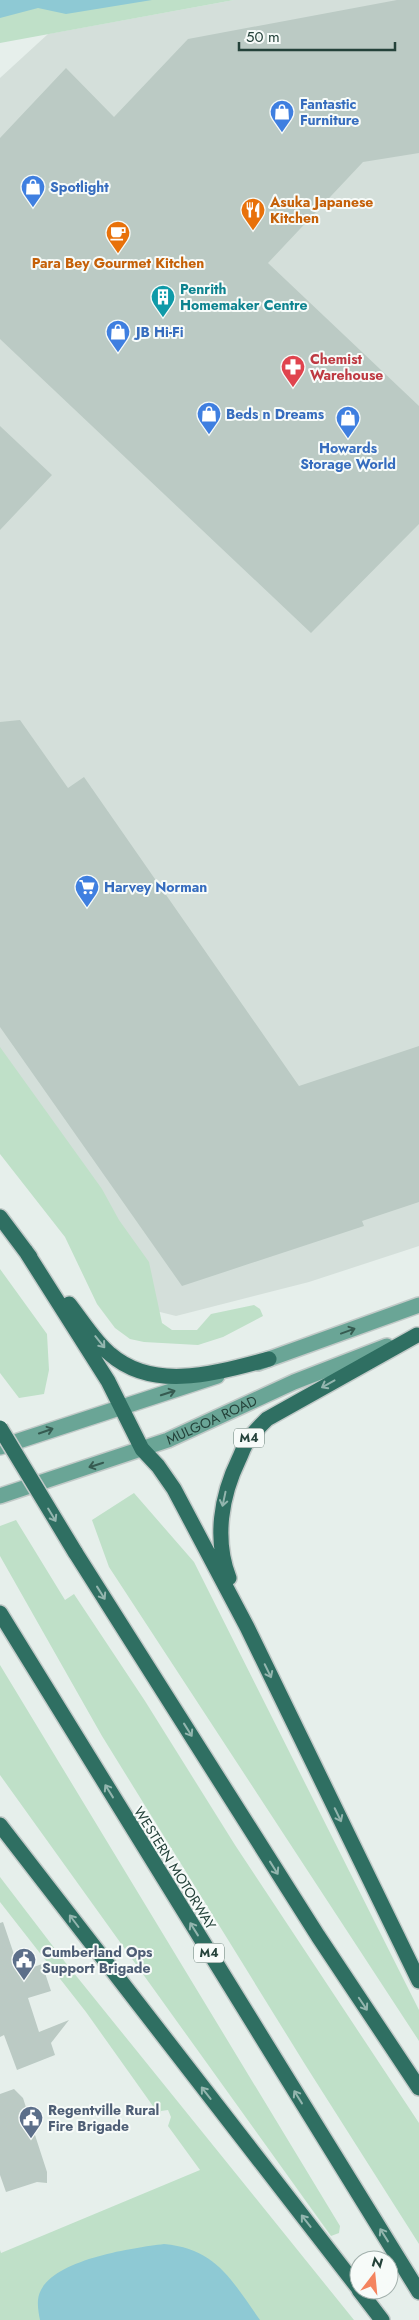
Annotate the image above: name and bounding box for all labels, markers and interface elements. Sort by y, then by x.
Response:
scale bar [239,20,395,52]
text: 50 m [246,26,280,48]
place label: Fantastic Furniture [300,94,359,130]
shop icon: Fantastic Furniture [269,99,295,133]
shop icon: Spotlight [20,174,46,208]
place label: Spotlight [50,177,109,197]
place label: Asuka Japanese Kitchen [269,192,373,228]
restaurant icon: Asuka Japanese Kitchen [240,197,266,231]
cafe icon: Para Bey Gourmet Kitchen [105,220,131,254]
place label: Para Bey Gourmet Kitchen [32,253,204,273]
place label: Penrith Homemaker Centre [180,279,308,315]
building icon: Penrith Homemaker Centre [150,284,176,318]
shop icon: JB Hi-Fi [105,319,131,353]
place label: JB Hi-Fi [133,322,184,342]
place label: Chemist Warehouse [310,349,383,385]
pharmacy icon: Chemist Warehouse [280,354,306,388]
shop icon: Beds n Dreams [196,401,222,435]
place label: Beds n Dreams [226,404,325,424]
shop icon: Howards Storage World [335,405,361,439]
place label: Howards Storage World [300,438,396,474]
supermarket icon: Harvey Norman [74,874,100,908]
place label: Harvey Norman [104,877,207,897]
one-way arrow [339,1326,355,1335]
one-way arrow [94,1335,105,1348]
one-way arrow [322,1380,336,1390]
one-way arrow [160,1387,176,1397]
street label: MULGOA ROAD [163,1390,260,1450]
one-way arrow [38,1426,54,1436]
road number: M4 [234,1429,264,1448]
one-way arrow [88,1460,104,1470]
one-way arrow [219,1490,229,1506]
one-way arrow [48,1508,58,1522]
one-way arrow [95,1586,106,1600]
one-way arrow [264,1663,274,1678]
one-way arrow [183,1723,193,1737]
one-way arrow [104,1784,115,1798]
street label: WESTERN MOTORWAY [129,1803,221,1933]
one-way arrow [334,1807,343,1822]
one-way arrow [270,1860,280,1874]
one-way arrow [68,1915,79,1928]
one-way arrow [189,1923,199,1937]
place label: Cumberland Ops Support Brigade [42,1942,153,1978]
road number: M4 [194,1944,224,1962]
public building icon: Cumberland Ops Support Brigade [11,1947,37,1981]
one-way arrow [358,1997,368,2011]
one-way arrow [201,2087,212,2100]
one-way arrow [293,2091,303,2105]
place label: Regentville Rural Fire Brigade [48,2100,159,2136]
public building icon: Regentville Rural Fire Brigade [18,2105,44,2139]
one-way arrow [301,2215,312,2228]
one-way arrow [379,2229,389,2243]
north arrow [349,2250,399,2300]
text: N [369,2251,386,2274]

